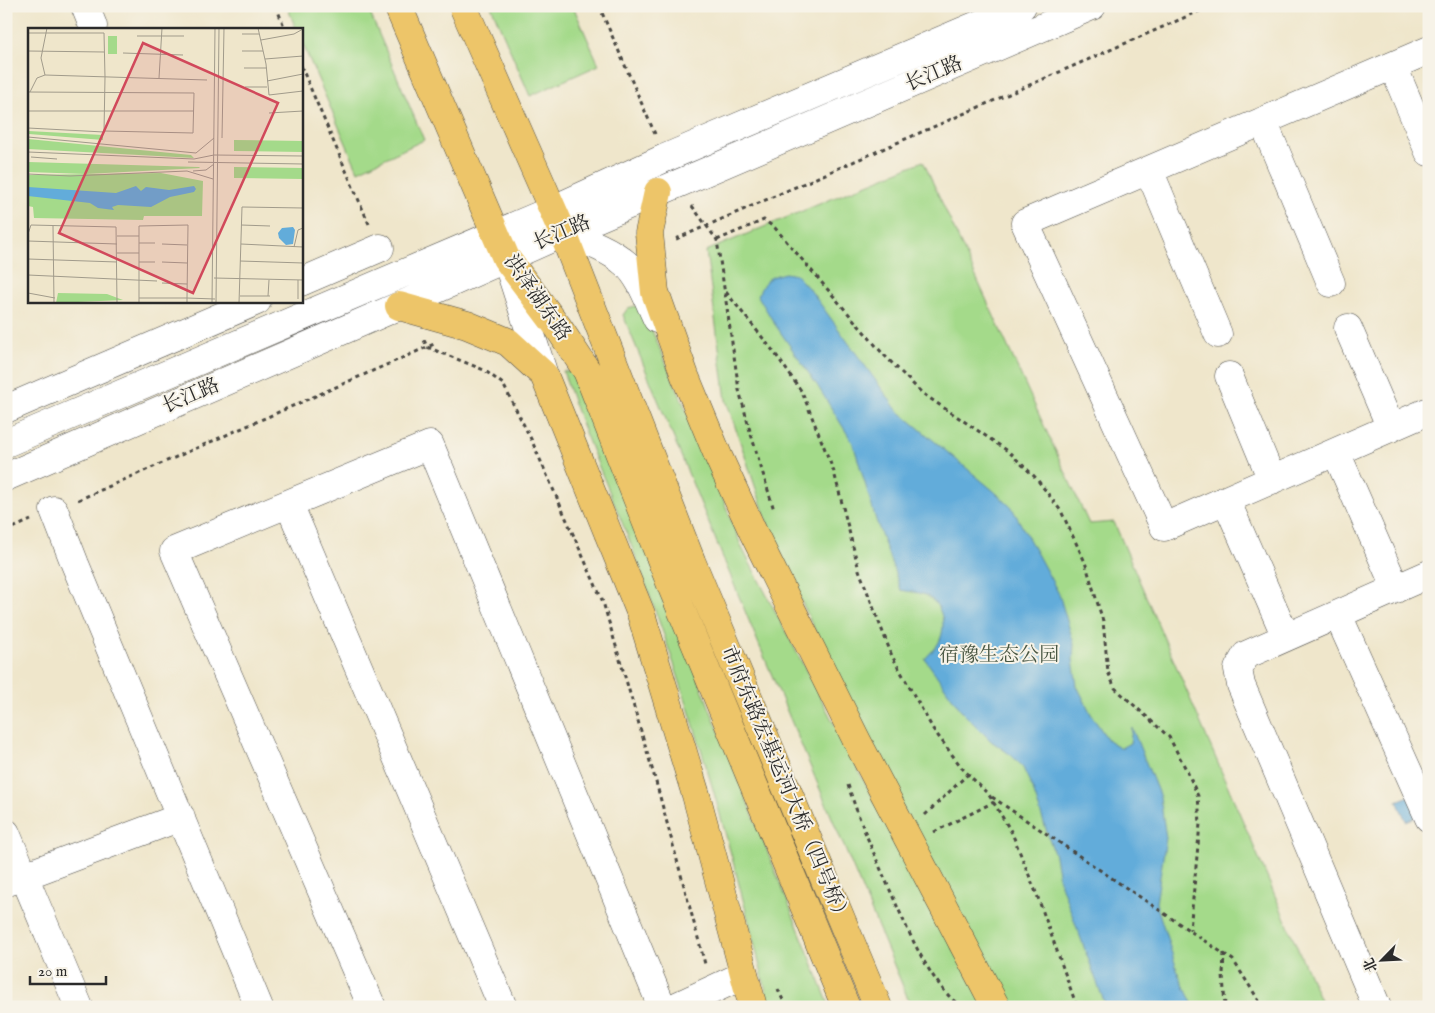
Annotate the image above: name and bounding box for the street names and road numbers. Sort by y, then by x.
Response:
street label: 长江路 [902,51,966,97]
street label: 长江路 [530,210,594,256]
street label: 洪泽湖东路 [498,250,576,346]
street label: 长江路 [159,373,223,419]
street label: 市府东路宏基运河大桥（四号桥） [715,642,855,928]

